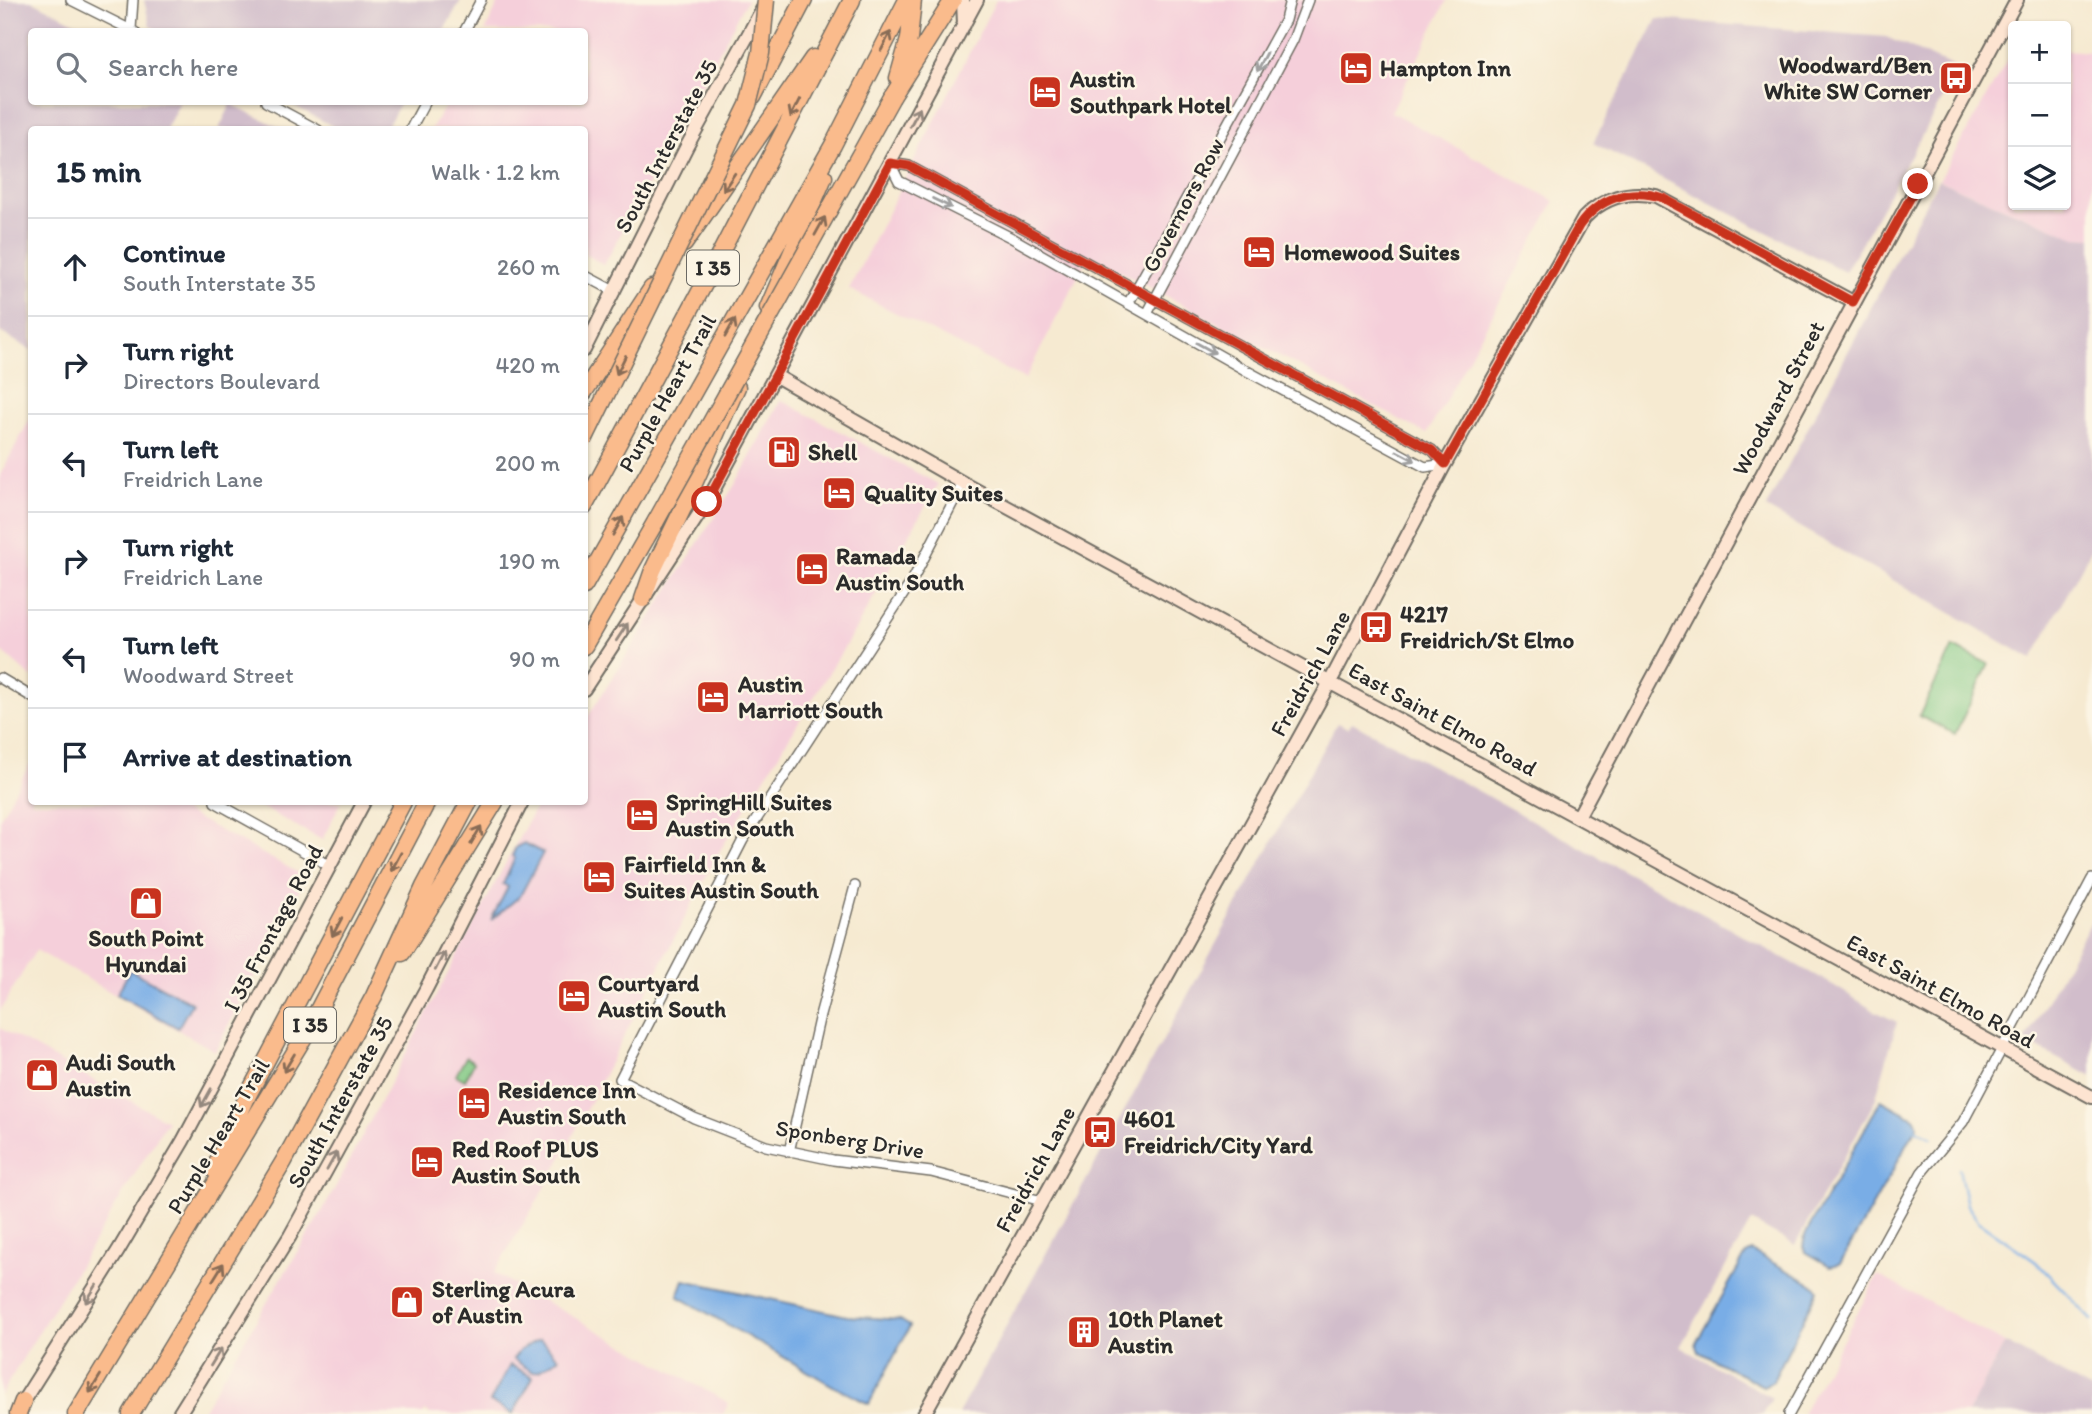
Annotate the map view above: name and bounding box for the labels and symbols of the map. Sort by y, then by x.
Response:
one-way arrow [880,31,894,51]
hotel icon: Hampton Inn [1337,49,1375,87]
one-way arrow [1255,51,1268,72]
place label: Woodward/Ben White SW Corner [1764,51,1933,105]
street label: South Interstate 35 [608,54,724,238]
place label: Hampton Inn [1380,54,1512,82]
bus stop icon: Woodward/Ben White SW Corner [1937,59,1975,97]
place label: Austin Southpark Hotel [1069,65,1232,119]
hotel icon: Austin Southpark Hotel [1026,73,1064,111]
one-way arrow [788,98,802,118]
one-way arrow [908,107,922,127]
street label: Governors Row [1136,133,1230,277]
route end [1902,168,1933,199]
one-way arrow [722,172,736,192]
one-way arrow [931,197,952,210]
one-way arrow [813,217,827,237]
hotel icon: Homewood Suites [1240,233,1278,271]
place label: Homewood Suites [1284,238,1460,266]
road number: I 35 [687,250,739,286]
street label: Purple Heart Trail [612,309,722,477]
street label: Woodward Street [1726,316,1830,480]
one-way arrow [723,319,737,339]
one-way arrow [1195,342,1216,355]
one-way arrow [614,354,628,375]
fuel station icon: Shell [765,433,803,471]
place label: Shell [808,438,858,466]
one-way arrow [1395,450,1416,463]
hotel icon: Quality Suites [820,474,858,512]
place label: Quality Suites [864,479,1003,507]
route start [691,486,722,517]
one-way arrow [611,517,625,537]
place label: Ramada Austin South [835,542,964,596]
hotel icon: Ramada Austin South [793,550,831,588]
place label: 4217 Freidrich/St Elmo [1400,600,1574,654]
street label: Freidrich Lane [1264,605,1356,741]
bus stop icon: 4217 Freidrich/St Elmo [1357,608,1395,646]
one-way arrow [615,622,629,642]
street label: East Saint Elmo Road [1344,656,1542,783]
place label: Austin Marriott South [737,670,883,724]
hotel icon: Austin Marriott South [694,678,732,716]
place label: SpringHill Suites Austin South [665,788,832,842]
hotel icon: SpringHill Suites Austin South [623,796,661,834]
one-way arrow [469,825,483,845]
street label: I 35 Frontage Road [217,840,329,1016]
place label: Fairfield Inn & Suites Austin South [624,850,819,904]
one-way arrow [388,851,402,872]
hotel icon: Fairfield Inn & Suites Austin South [580,858,618,896]
shop icon: South Point Hyundai [127,884,165,922]
one-way arrow [330,916,343,937]
place label: South Point Hyundai [88,924,204,978]
street label: East Saint Elmo Road [1842,928,2040,1055]
one-way arrow [434,951,448,972]
place label: Courtyard Austin South [597,969,726,1023]
hotel icon: Courtyard Austin South [555,977,593,1015]
road number: I 35 [284,1007,336,1042]
street label: South Interstate 35 [281,1011,399,1193]
place label: Audi South Austin [65,1048,176,1102]
one-way arrow [281,1052,295,1072]
street label: Purple Heart Trail [161,1053,276,1219]
shop icon: Audi South Austin [23,1056,61,1094]
place label: Residence Inn Austin South [497,1076,637,1130]
hotel icon: Residence Inn Austin South [455,1084,493,1122]
one-way arrow [199,1087,213,1107]
street label: Freidrich Lane [989,1101,1081,1237]
place label: 4601 Freidrich/City Yard [1124,1105,1313,1159]
street label: Sponberg Drive [774,1113,926,1165]
bus stop icon: 4601 Freidrich/City Yard [1081,1113,1119,1151]
place label: Red Roof PLUS Austin South [451,1135,599,1189]
hotel icon: Red Roof PLUS Austin South [408,1143,446,1181]
one-way arrow [326,1151,339,1172]
one-way arrow [211,1263,225,1283]
place label: Sterling Acura of Austin [432,1275,576,1329]
shop icon: Sterling Acura of Austin [388,1283,426,1321]
one-way arrow [84,1284,99,1303]
place label: 10th Planet Austin [1107,1305,1223,1359]
building icon: 10th Planet Austin [1065,1313,1103,1351]
one-way arrow [210,1347,224,1367]
one-way arrow [87,1373,101,1393]

